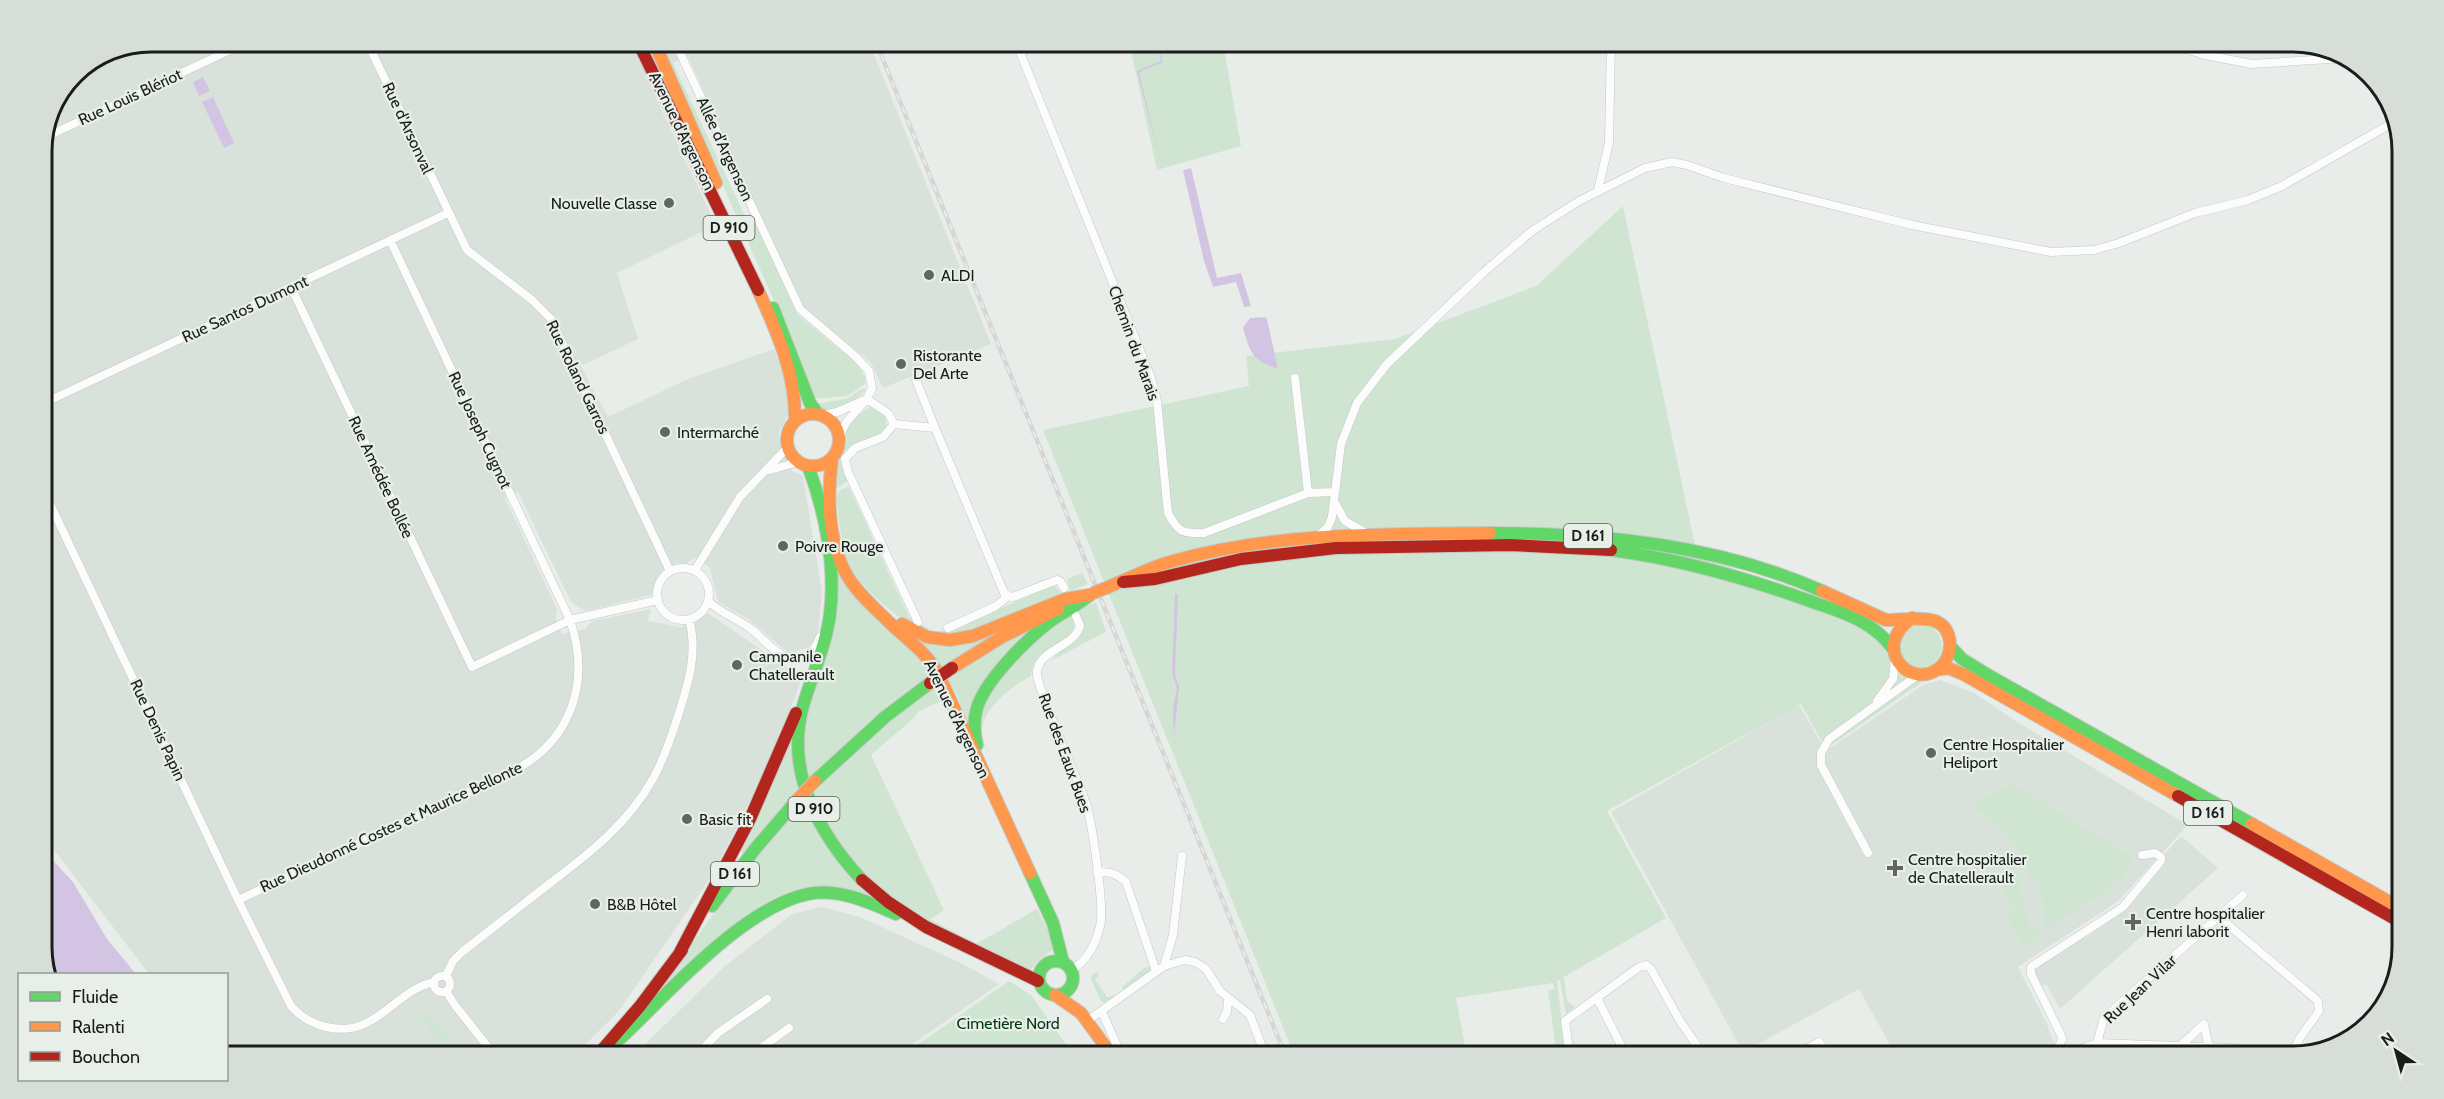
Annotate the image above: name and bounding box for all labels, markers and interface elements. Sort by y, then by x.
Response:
street label: Rue Louis Blériot [75,64,185,129]
street label: Avenue d'Argenson [645,69,719,193]
street label: Rue d'Arsonval [378,79,438,177]
street label: Allée d’Argenson [693,94,757,204]
place label: Nouvelle Classe [551,194,657,213]
marker: Nouvelle Classe [662,196,676,210]
road number: D 910 [704,216,754,240]
place label: ALDI [941,266,975,285]
marker: ALDI [922,268,936,282]
street label: Rue Santos Dumont [179,271,312,347]
street label: Chemin du Marais [1104,283,1164,403]
street label: Rue Roland Garros [542,317,614,437]
place label: Ristorante Del Arte [913,346,982,383]
marker: Ristorante Del Arte [894,357,908,371]
street label: Rue Joseph Cugnot [444,368,516,492]
street label: Rue Amédée Bollée [344,413,418,541]
place label: Intermarché [677,423,759,442]
marker: Intermarché [658,425,672,439]
road number: D 161 [1564,524,1612,548]
place label: Poivre Rouge [795,537,883,556]
marker: Poivre Rouge [776,539,790,553]
place label: Campanile Chatellerault [749,647,835,684]
street label: Avenue d'Argenson [920,657,994,781]
marker: Campanile Chatellerault [730,658,744,672]
street label: Rue Denis Papin [126,676,190,784]
street label: Rue des Eaux Bues [1035,691,1096,816]
place label: Centre Hospitalier Heliport [1943,735,2065,772]
marker: Centre Hospitalier Heliport [1924,746,1938,760]
street label: Rue Dieudonné Costes et Maurice Bellonte [257,758,525,896]
road number: D 910 [788,797,840,821]
road number: D 161 [2184,801,2232,825]
place label: Basic fit [699,810,752,829]
marker: Basic fit [680,812,694,826]
place label: Centre hospitalier de Chatellerault [1908,850,2028,887]
marker: Centre hospitalier de Chatellerault [1886,859,1904,877]
road number: D 161 [711,862,759,886]
place label: B&B Hôtel [607,895,677,914]
marker: B&B Hôtel [588,897,602,911]
place label: Centre hospitalier Henri laborit [2146,904,2266,941]
marker: Centre hospitalier Henri laborit [2124,913,2142,931]
street label: Rue Jean Vilar [2100,950,2181,1027]
legend [18,973,228,1081]
text: Fluide [72,986,118,1008]
park label: Cimetière Nord [956,1014,1060,1033]
text: Ralenti [72,1016,125,1038]
north arrow [2366,1021,2426,1081]
text: N [2377,1028,2398,1050]
text: Bouchon [72,1046,140,1068]

